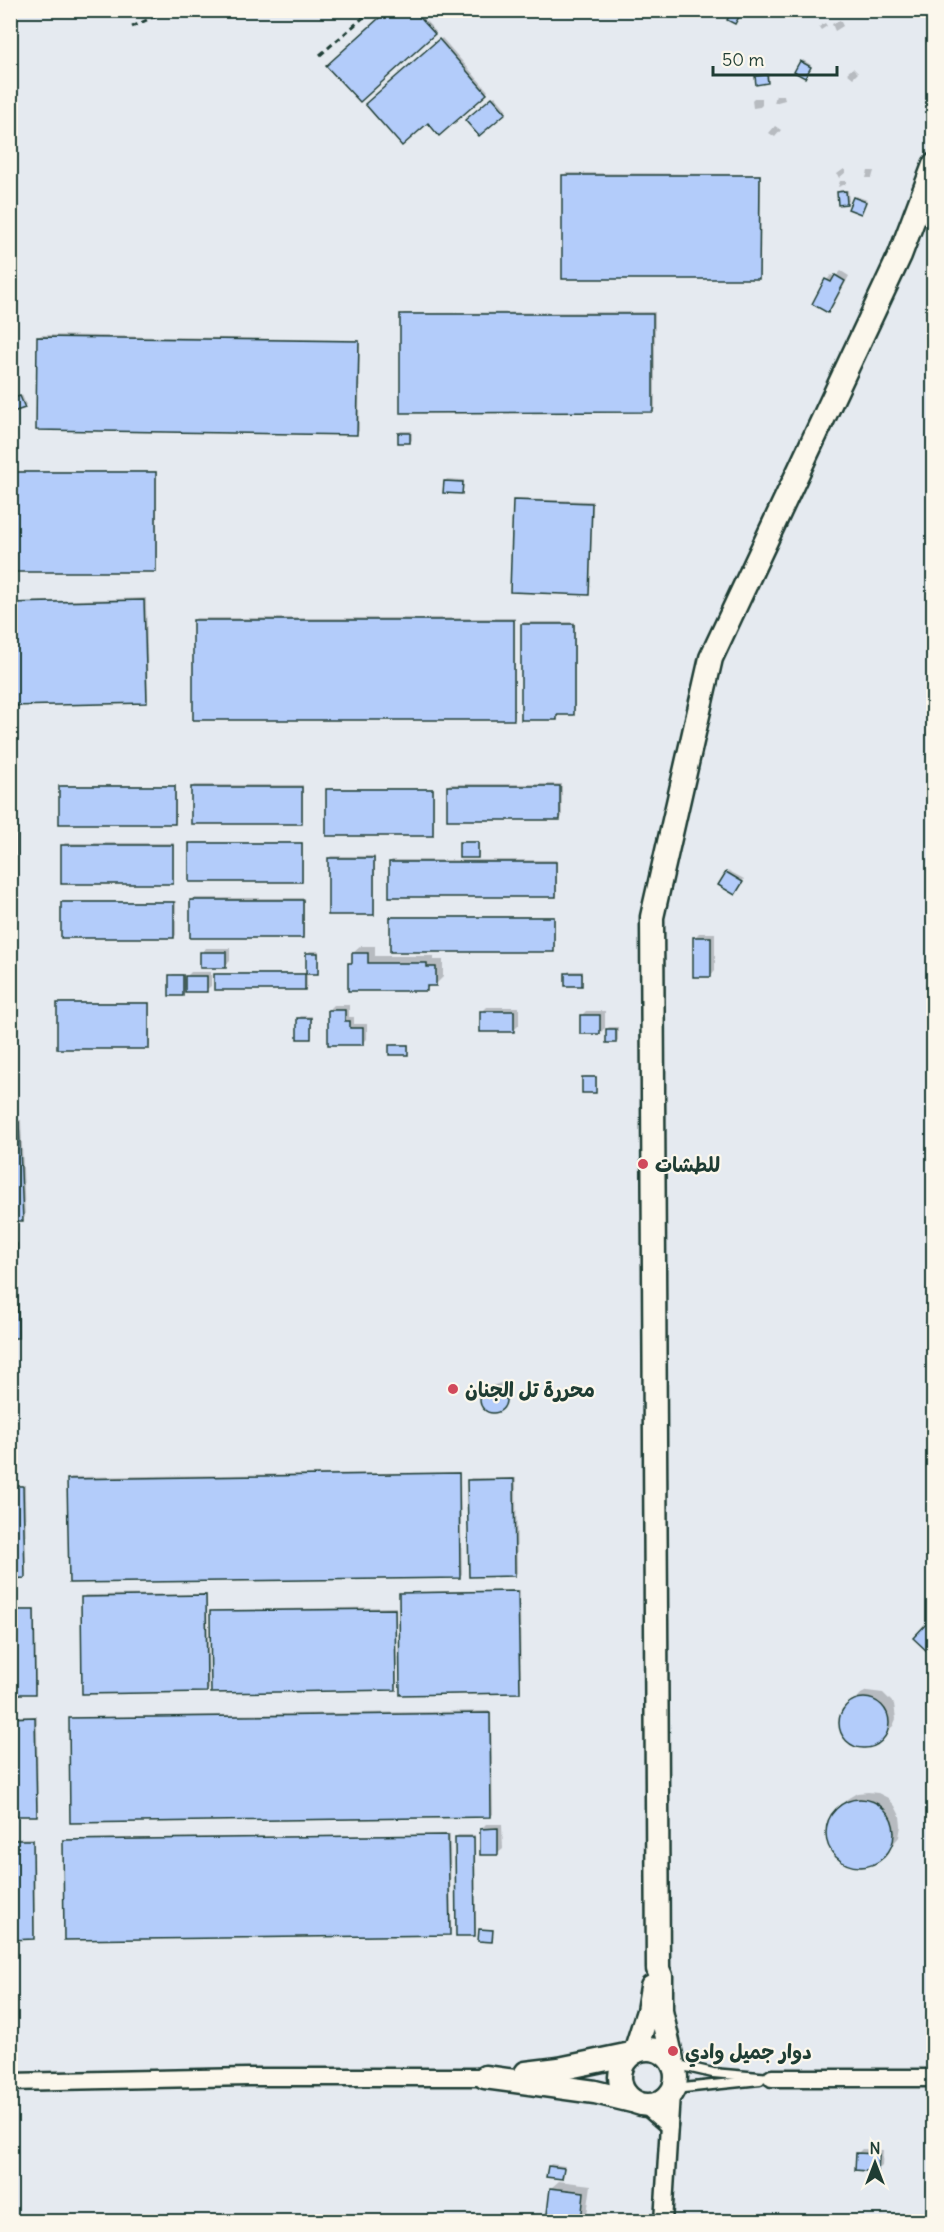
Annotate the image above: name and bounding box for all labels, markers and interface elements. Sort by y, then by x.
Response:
scale bar [713,39,838,77]
text: 50 m [722,48,764,71]
place label: للطشات [655,1152,720,1177]
marker: للطشات [636,1157,650,1171]
place label: محررة تل الجنان [465,1377,595,1402]
marker: محررة تل الجنان [446,1382,460,1396]
place label: دوار جميل وادي [685,2039,812,2068]
marker: دوار جميل وادي [666,2044,680,2058]
north arrow [845,2133,905,2193]
text: N [869,2138,881,2158]

